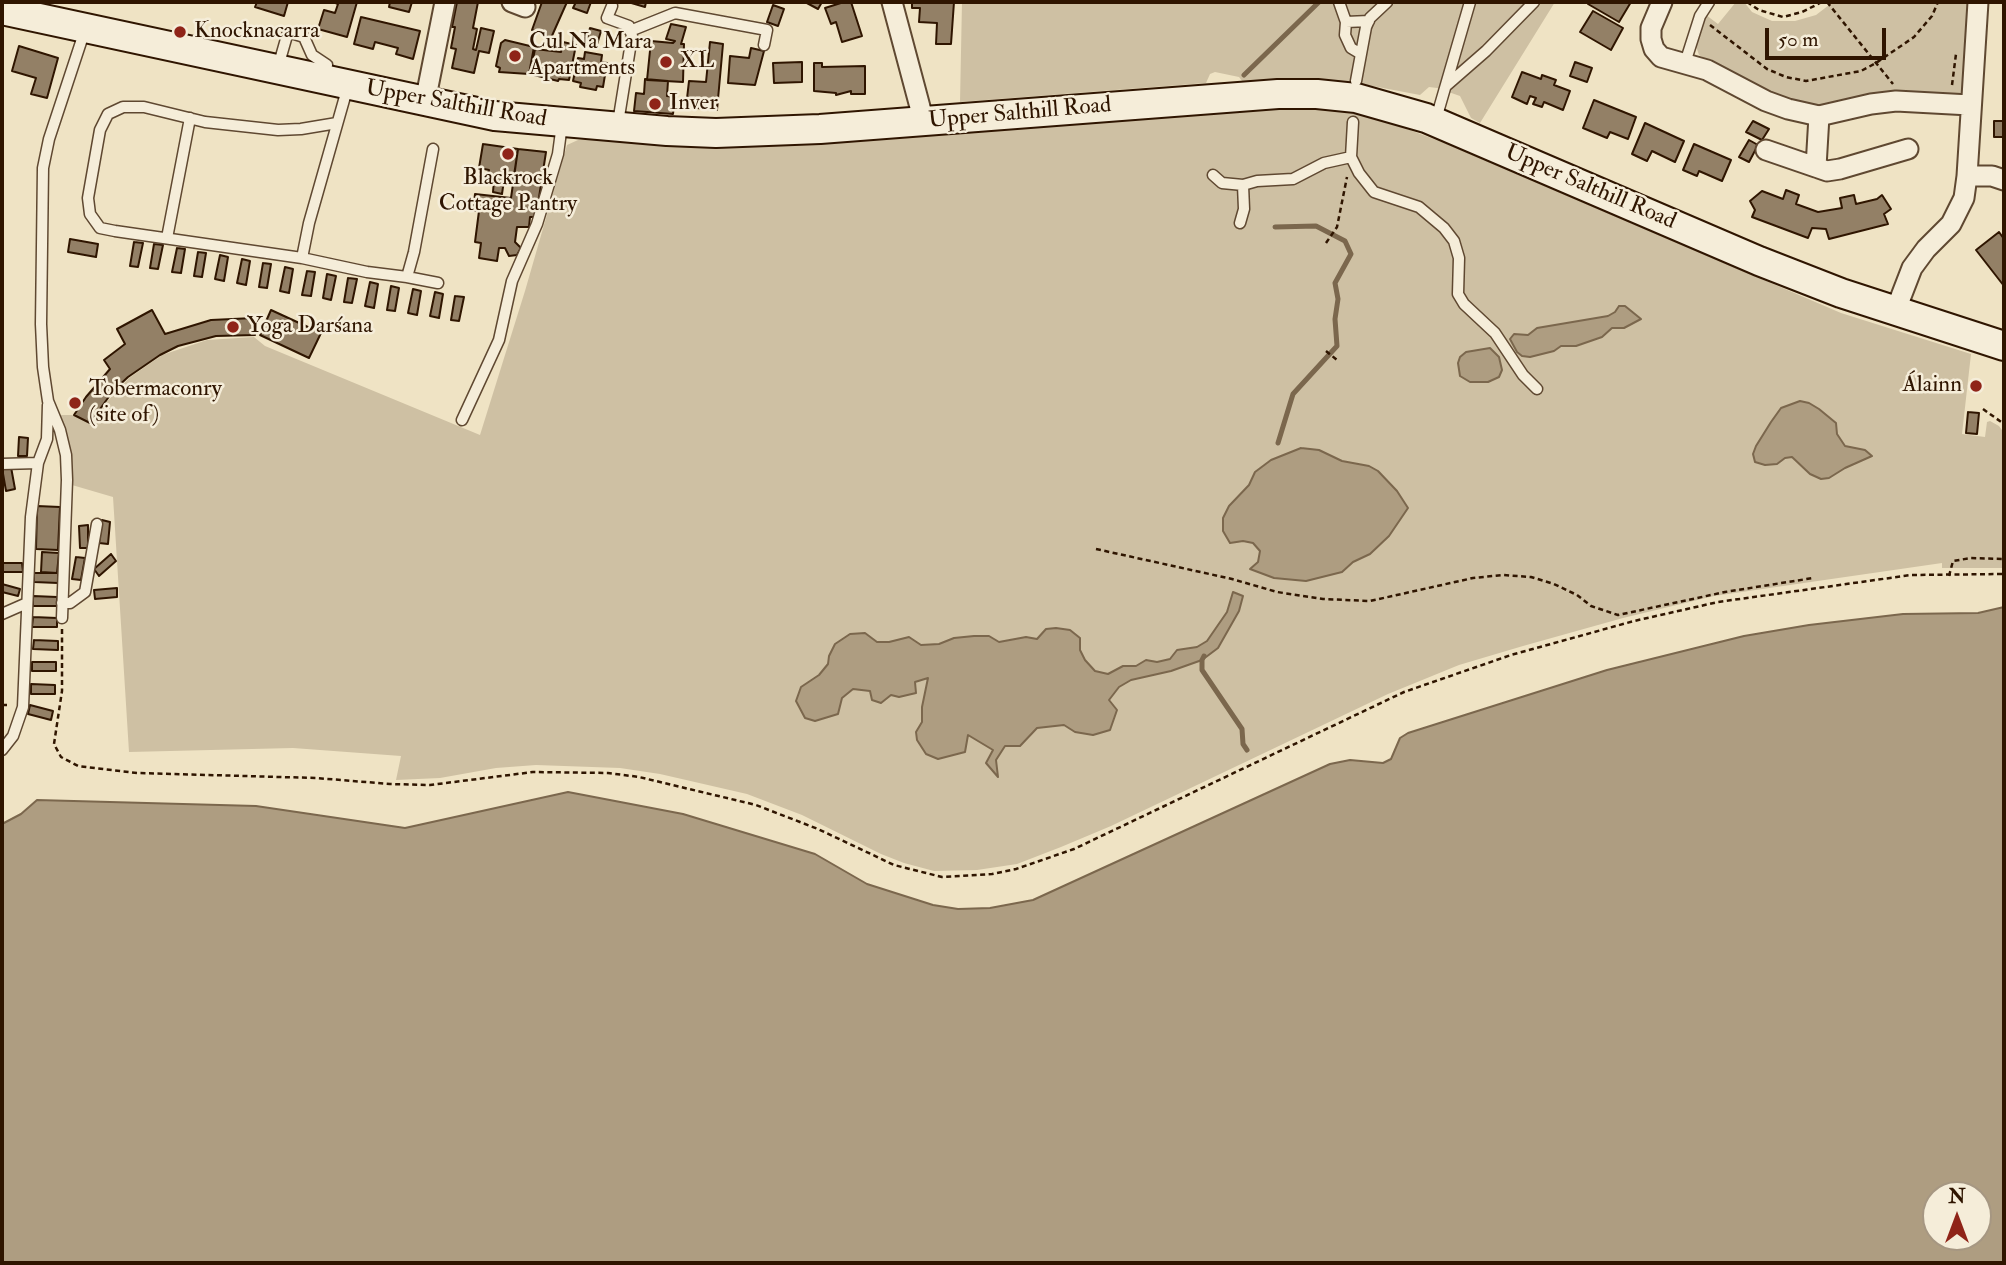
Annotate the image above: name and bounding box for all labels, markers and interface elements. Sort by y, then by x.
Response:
scale bar [1768,14,1889,58]
place label: Knocknacarra [194,18,320,46]
marker: Knocknacarra [172,24,188,40]
text: 50 m [1778,26,1819,53]
place label: Cul Na Mara Apartments [529,29,652,83]
marker: Cul Na Mara Apartments [507,48,523,64]
place label: XL [680,48,714,76]
marker: XL [658,54,674,70]
street label: Upper Salthill Road [363,75,549,135]
place label: Inver [669,90,718,118]
street label: Upper Salthill Road [927,92,1113,136]
marker: Inver [647,96,663,112]
street label: Upper Salthill Road [1500,139,1680,237]
marker: Blackrock Cottage Pantry [500,146,516,162]
place label: Blackrock Cottage Pantry [439,165,577,219]
place label: Yoga Darśana [247,313,373,341]
marker: Yoga Darśana [225,319,241,335]
place label: Álainn [1902,372,1962,400]
place label: Tobermaconry (site of) [89,376,222,430]
marker: Álainn [1968,378,1984,394]
marker: Tobermaconry (site of) [67,395,83,411]
north arrow [1922,1181,1992,1251]
text: N [1948,1185,1966,1209]

